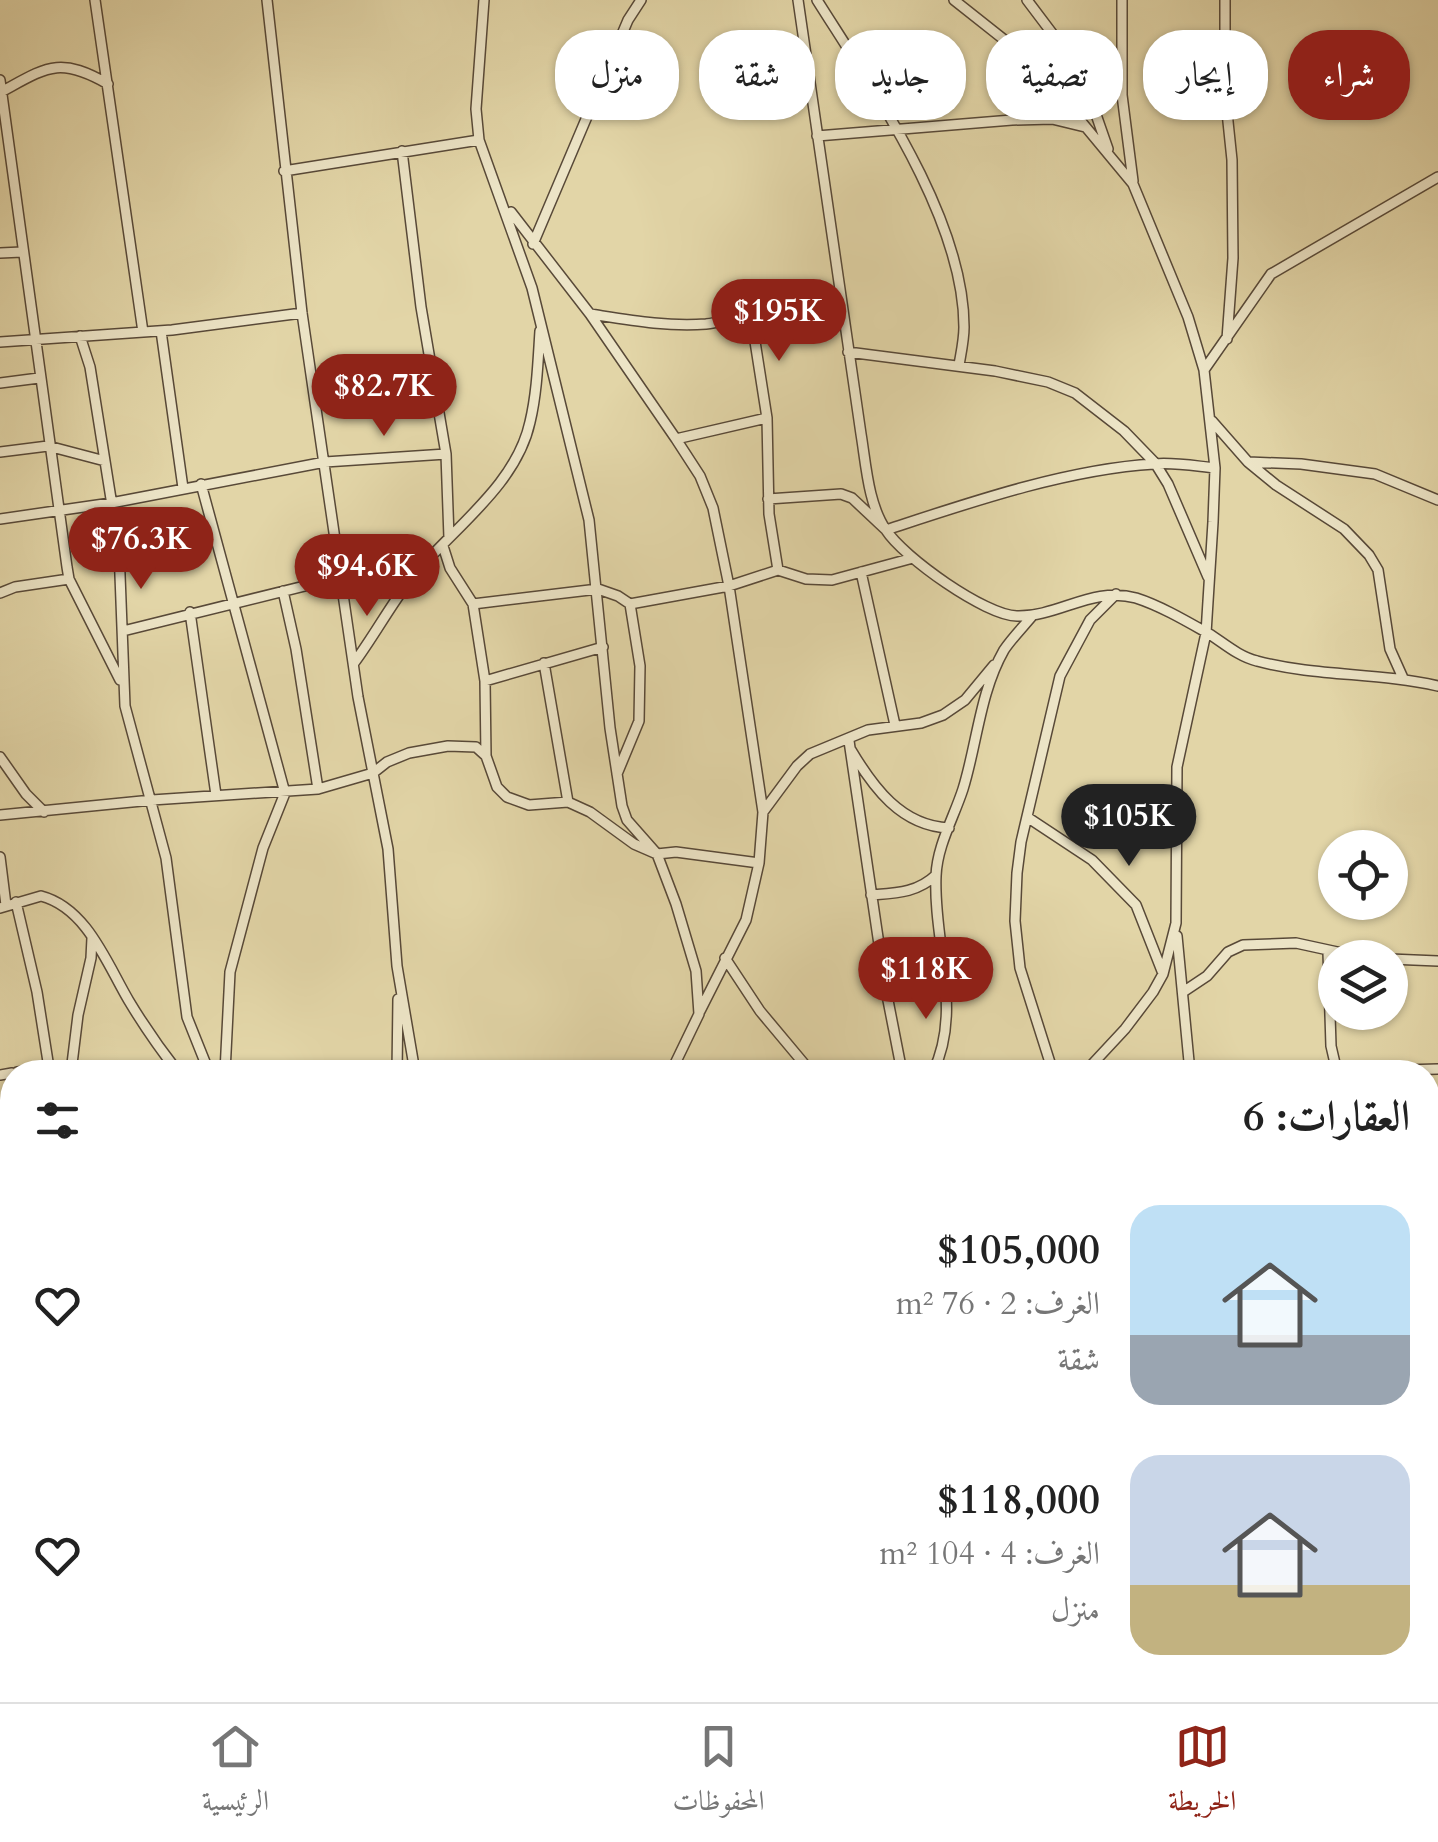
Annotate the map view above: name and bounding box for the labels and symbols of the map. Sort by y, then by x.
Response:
pin: $195K [709,279,849,364]
pin: $82.7K [303,354,465,439]
pin: $76.3K [60,507,222,592]
pin: $94.6K [286,534,448,619]
pin: $105K [1059,784,1199,869]
pin: $118K [856,937,996,1022]

